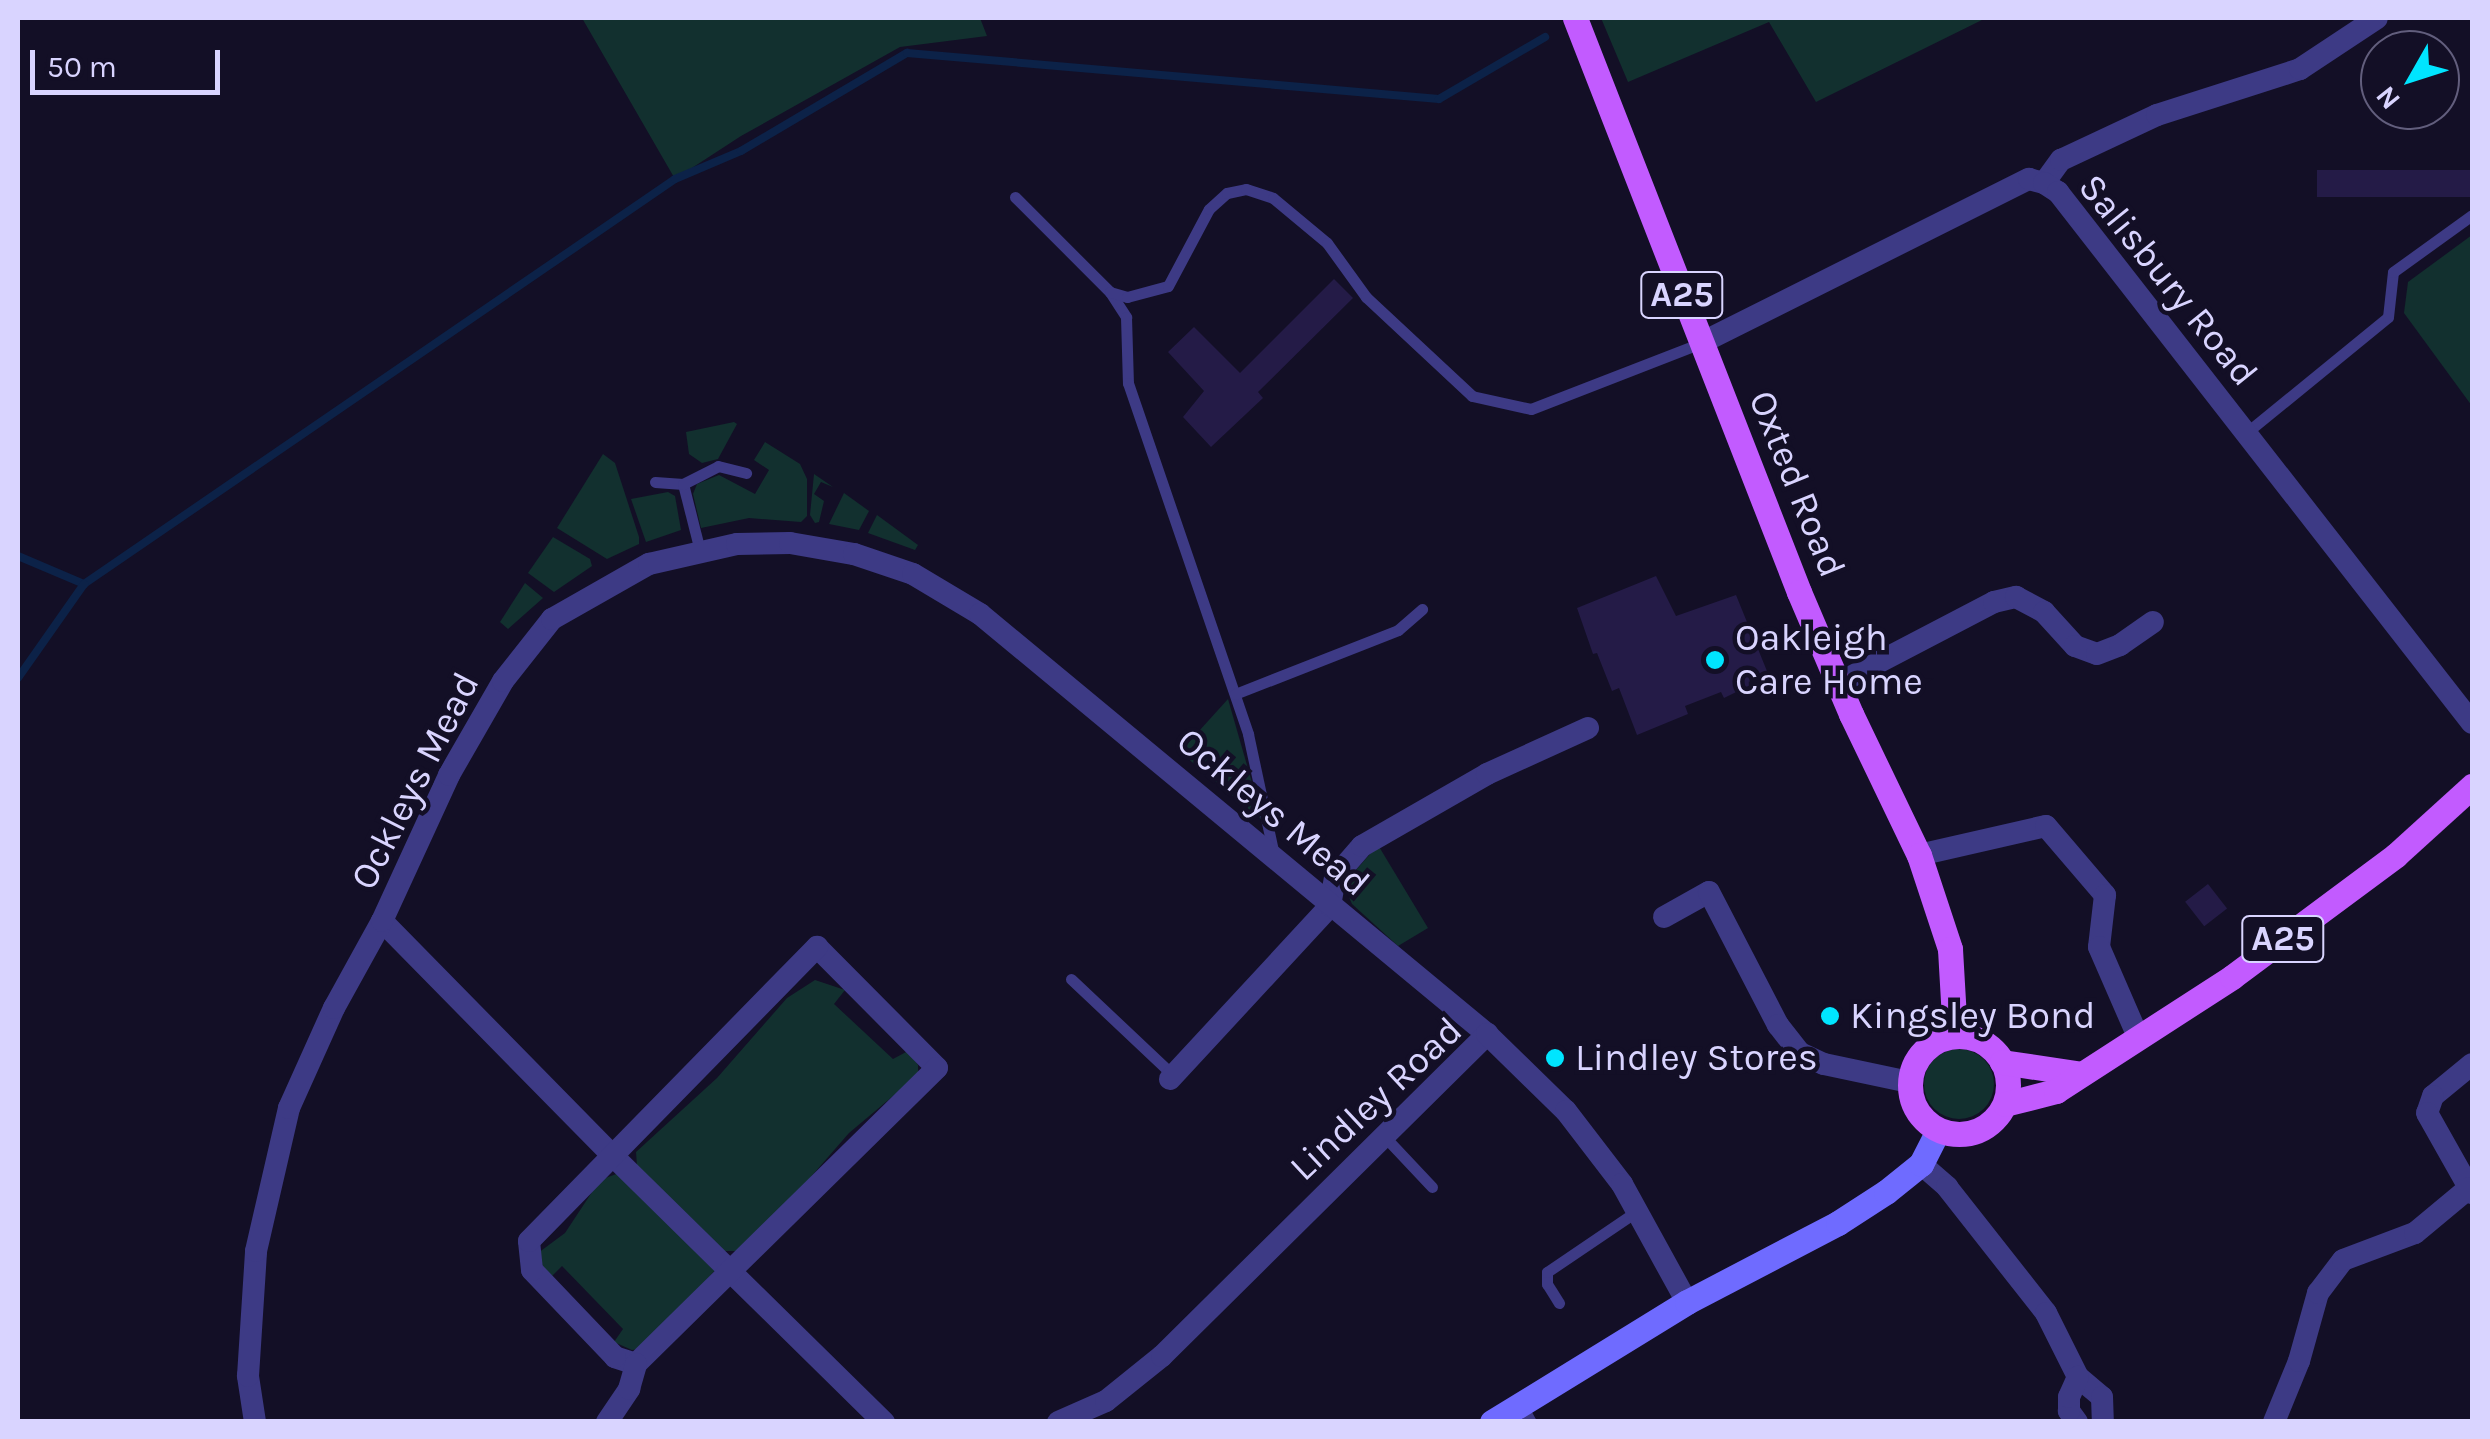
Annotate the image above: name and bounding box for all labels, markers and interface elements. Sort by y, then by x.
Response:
scale bar [35,30,225,92]
north arrow [2360,30,2460,130]
text: 50 m [47,49,117,85]
text: N [2369,80,2407,116]
street label: Salisbury Road [2069,165,2267,395]
road number: A25 [1640,265,1724,325]
street label: Oxted Road [1739,384,1855,584]
place label: Oakleigh Care Home [1735,615,1923,704]
marker: Oakleigh Care Home [1704,649,1726,671]
street label: Ockleys Mead [341,665,489,897]
street label: Ockleys Mead [1167,718,1379,906]
road number: A25 [2240,909,2326,969]
place label: Kingsley Bond [1850,993,2095,1039]
marker: Kingsley Bond [1819,1005,1841,1027]
street label: Lindley Road [1280,1008,1472,1190]
place label: Lindley Stores [1575,1035,1818,1081]
marker: Lindley Stores [1544,1047,1566,1069]

